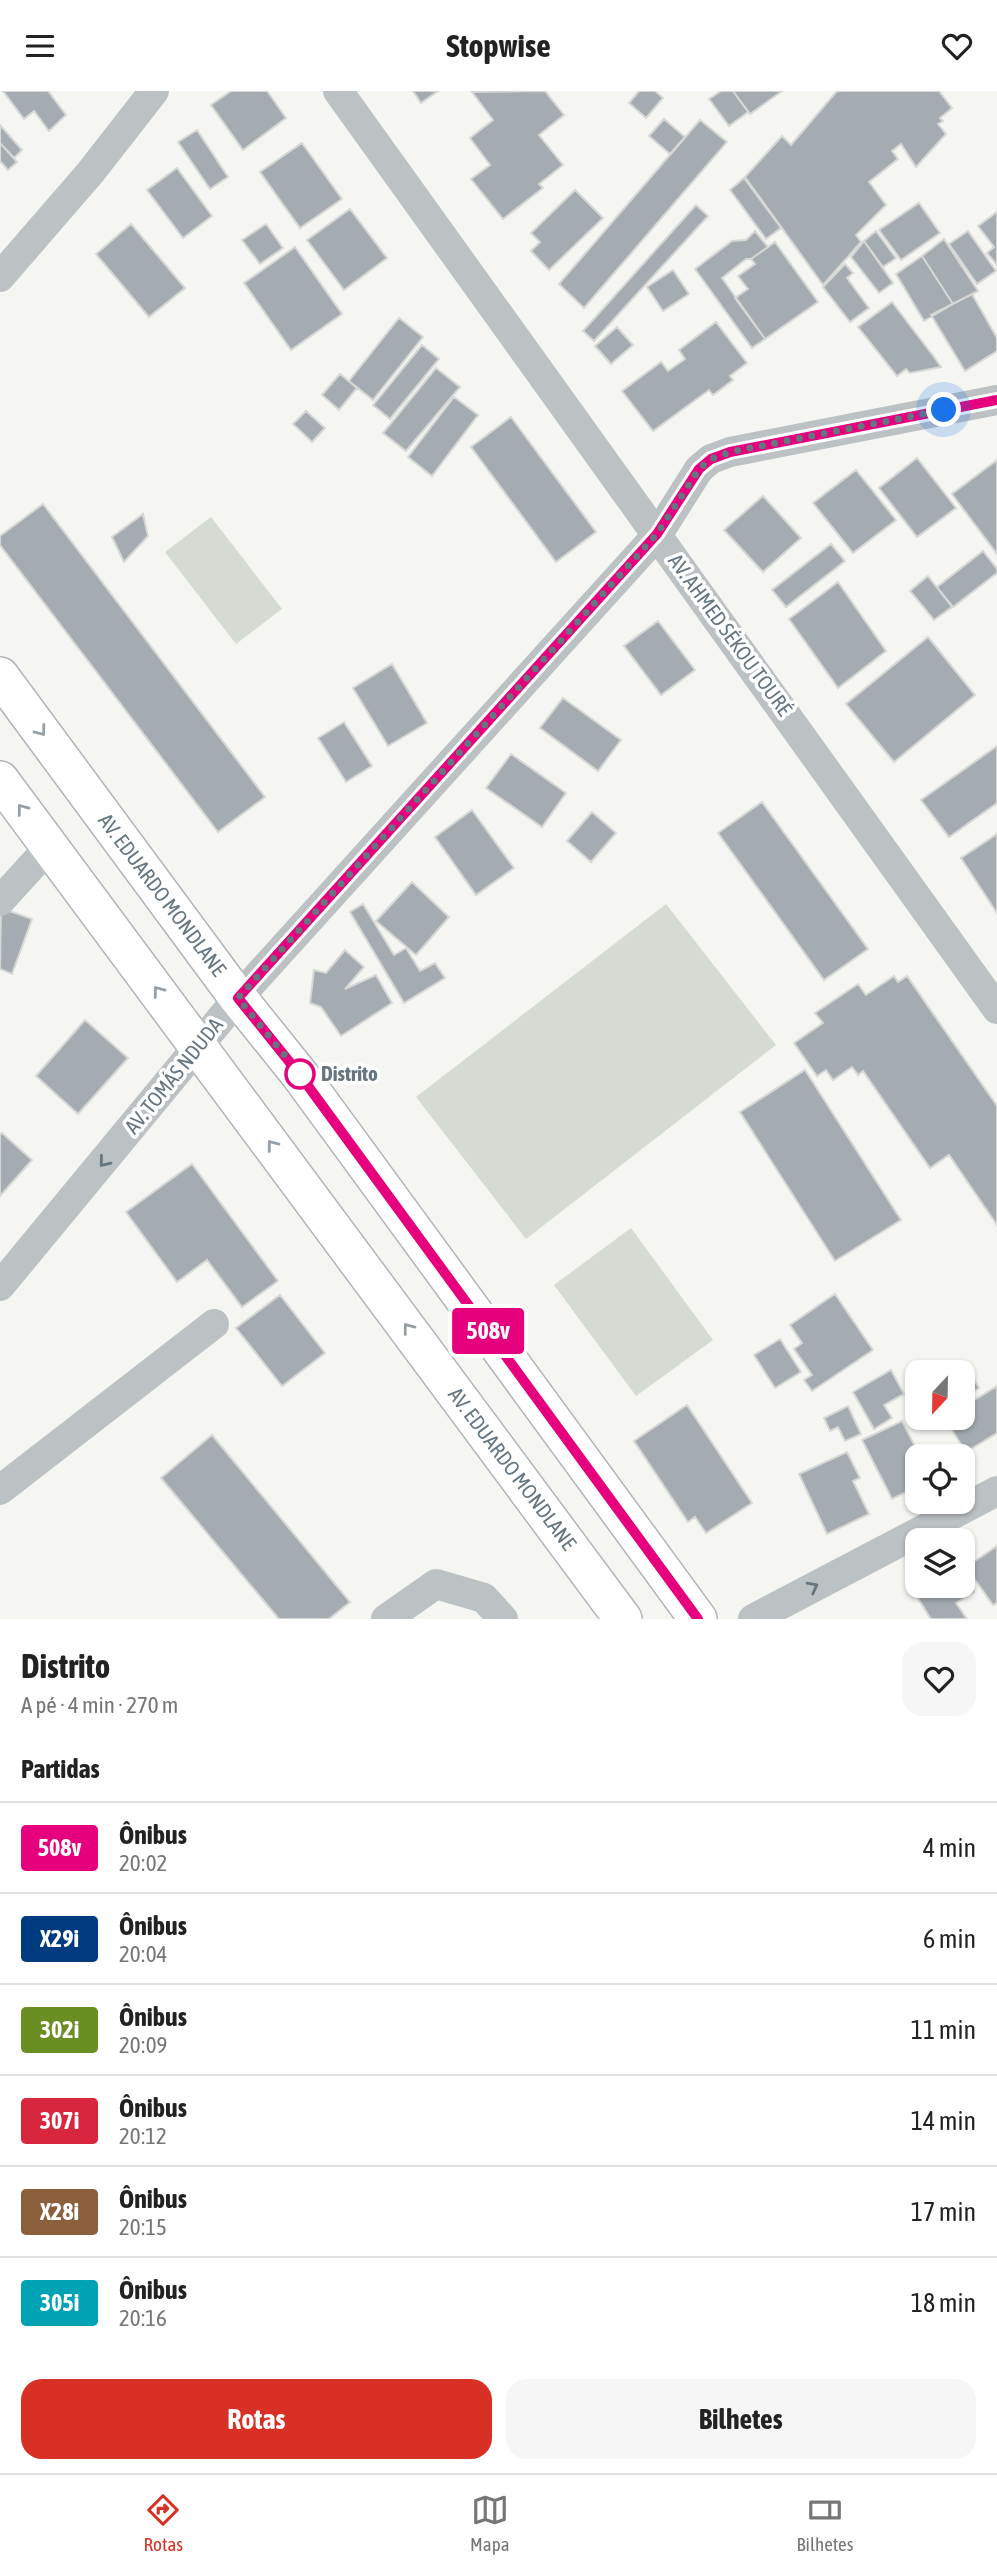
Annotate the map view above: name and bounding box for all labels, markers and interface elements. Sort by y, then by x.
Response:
icon: menu [21,27,59,65]
text: Stopwise [446,27,551,64]
icon: heart [938,27,976,65]
your location [926,392,961,427]
street label: AV. AHMED SÉKOU TOURÉ [664,549,798,720]
one-way arrow [32,723,45,736]
one-way arrow [17,804,30,816]
street label: AV. EDUARDO MONDLANE [94,809,232,980]
one-way arrow [153,986,166,999]
street label: AV. TOMÁS NDUDA [119,1012,228,1138]
marker: Distrito [285,1059,315,1089]
place label: Distrito [321,1061,378,1085]
one-way arrow [268,1140,281,1153]
one-way arrow [99,1154,112,1166]
line badge: 508v [439,1308,537,1354]
text: 508v [466,1317,510,1344]
one-way arrow [403,1323,416,1336]
north arrow [905,1360,975,1430]
map controls [905,1360,975,1598]
street label: AV. EDUARDO MONDLANE [444,1383,582,1554]
button: locate [905,1444,975,1514]
button: layers [905,1528,975,1598]
one-way arrow [806,1582,819,1596]
button: heart [902,1642,976,1716]
text: Distrito [21,1647,110,1685]
text: A pé · 4 min · 270 m [21,1692,178,1718]
text: Partidas [21,1754,100,1784]
text: Ônibus [119,1820,187,1850]
text: 4 min [923,1833,976,1863]
text: 508v [38,1834,81,1861]
text: 20:02 [119,1850,167,1876]
text: Ônibus [119,1911,187,1941]
text: 6 min [923,1924,976,1954]
text: X29i [40,1925,79,1952]
text: 20:04 [119,1941,167,1967]
text: Ônibus [119,2002,187,2032]
text: 11 min [911,2015,976,2045]
text: 302i [40,2016,79,2043]
text: 20:09 [119,2032,167,2058]
text: Ônibus [119,2093,187,2123]
text: 14 min [911,2106,976,2136]
text: 307i [40,2107,79,2134]
text: 20:12 [119,2123,167,2149]
text: Ônibus [119,2184,187,2214]
text: 17 min [911,2197,976,2227]
text: X28i [40,2198,79,2225]
text: 20:15 [119,2214,167,2240]
text: Ônibus [119,2275,187,2305]
text: 18 min [911,2288,976,2318]
text: 305i [40,2289,79,2316]
text: 20:16 [119,2305,167,2331]
button: Rotas [21,2379,492,2459]
button: Bilhetes [506,2379,976,2459]
tab: Rotas [144,2491,183,2555]
tab: Mapa [470,2491,509,2555]
tab: Bilhetes [797,2491,853,2555]

